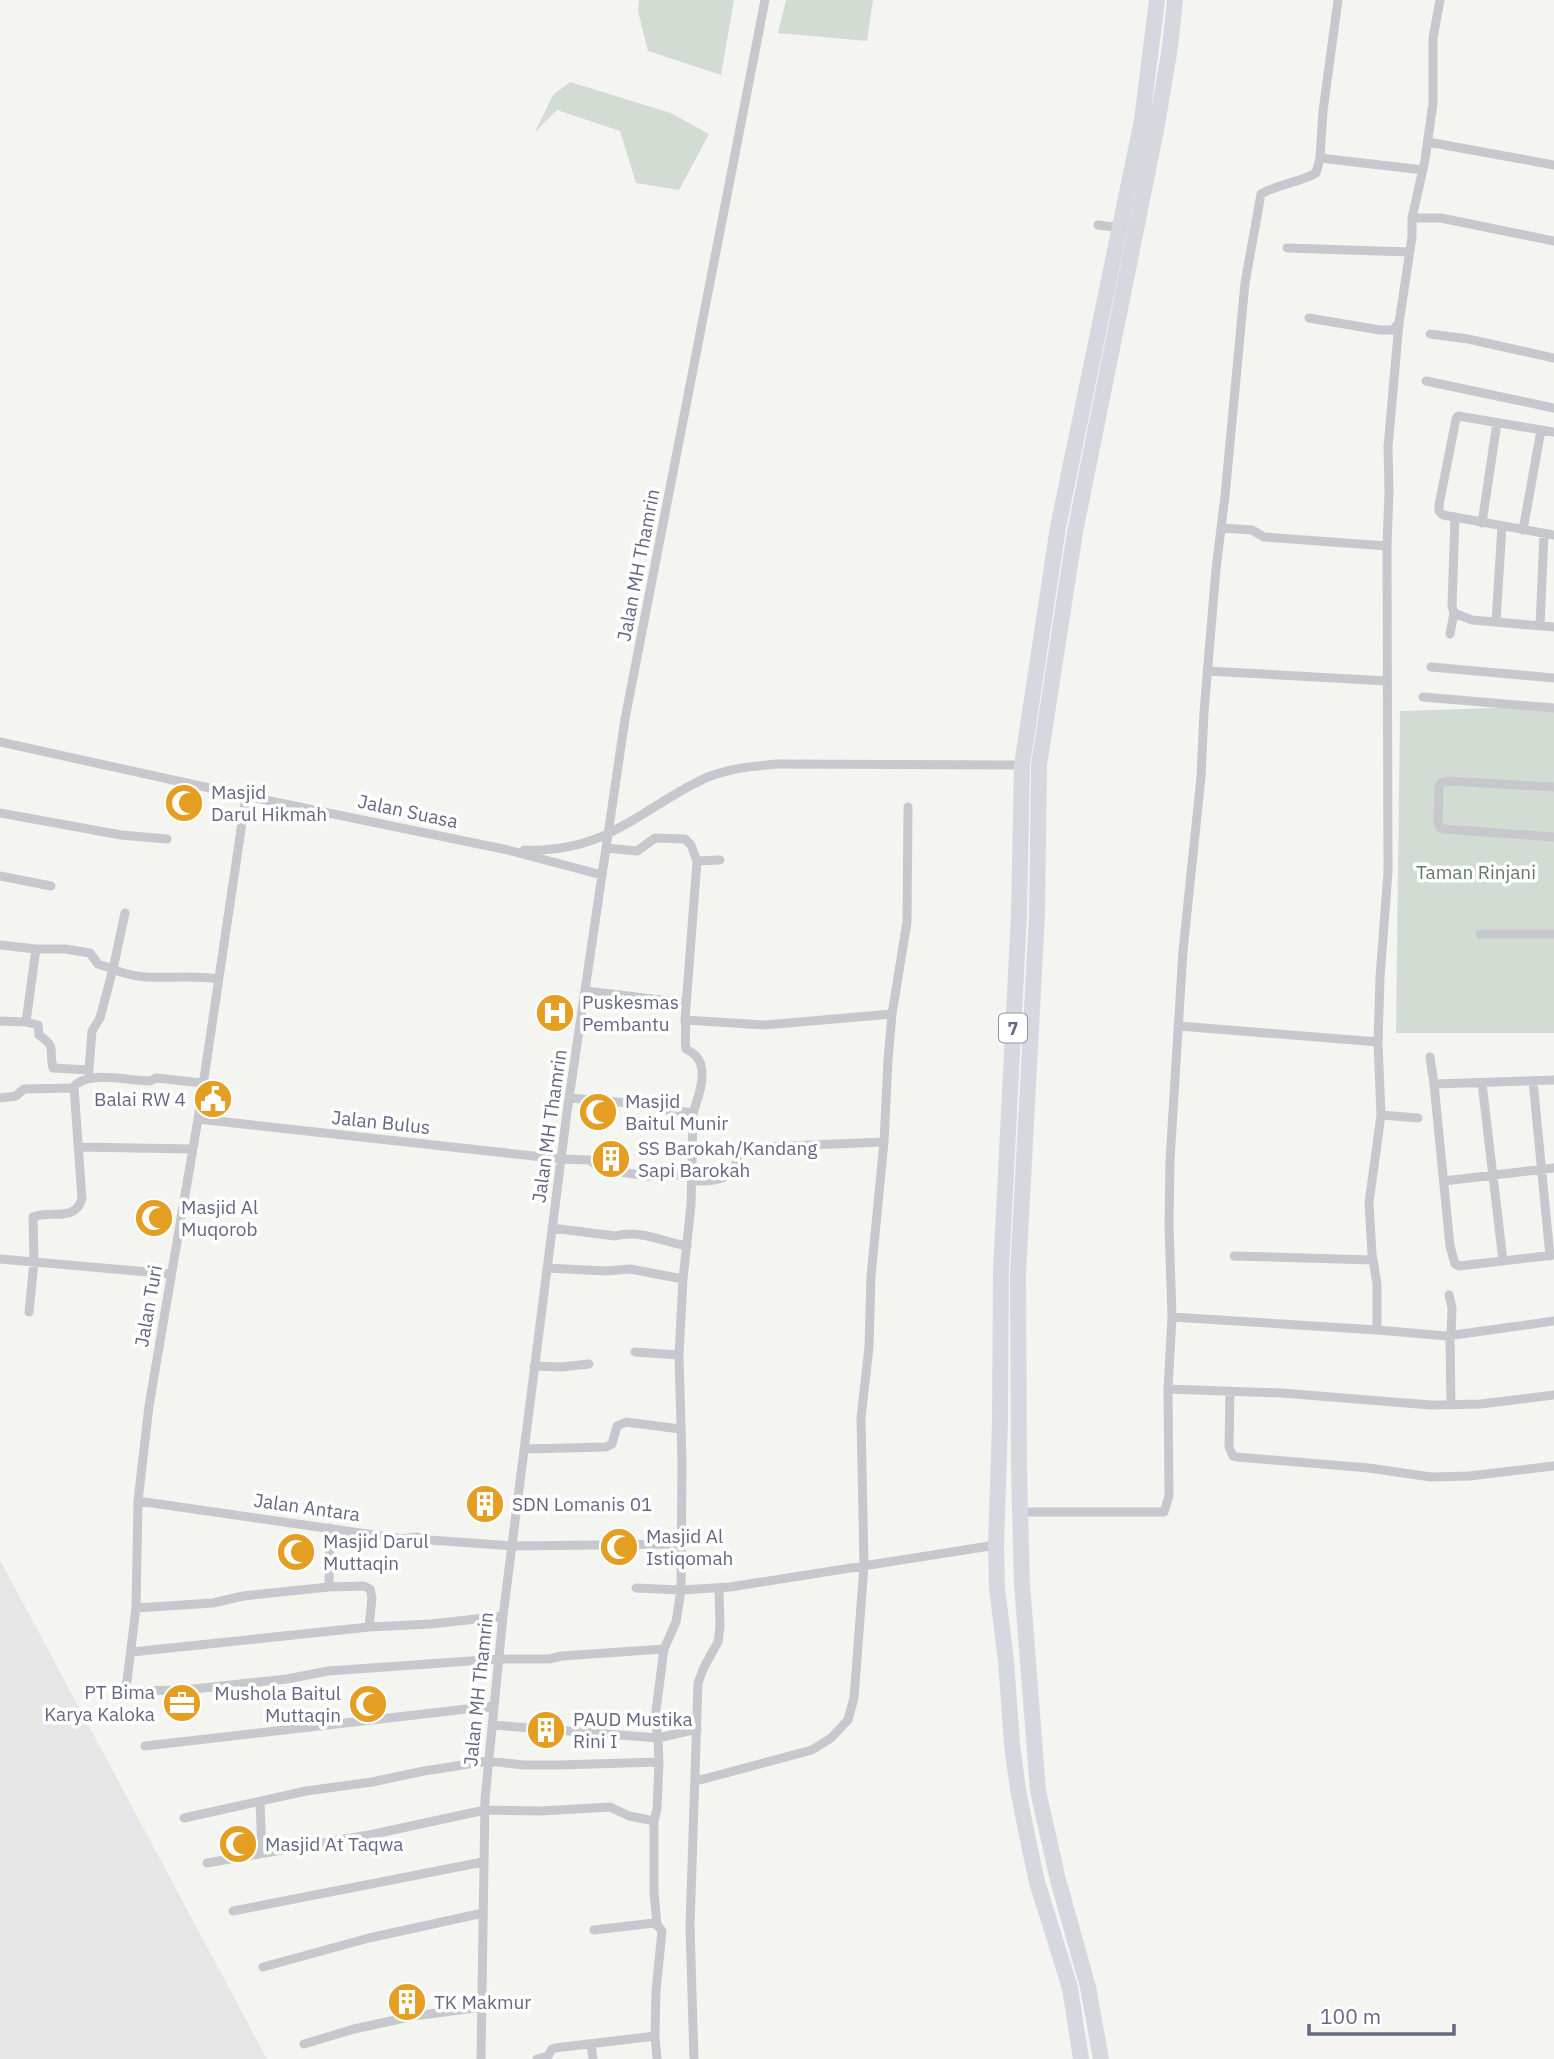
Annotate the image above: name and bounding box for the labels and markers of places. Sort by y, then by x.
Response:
place label: Masjid Darul Hikmah [211,780,327,826]
mosque icon: Masjid Darul Hikmah [163,782,205,824]
place label: Puskesmas Pembantu [582,990,679,1036]
hospital icon: Puskesmas Pembantu [534,992,576,1034]
public building icon: Balai RW 4 [192,1078,234,1120]
place label: Balai RW 4 [94,1087,186,1111]
place label: Masjid Baitul Munir [625,1089,728,1135]
mosque icon: Masjid Baitul Munir [577,1091,619,1133]
place label: SS Barokah/Kandang Sapi Barokah [638,1136,817,1182]
building icon: SS Barokah/Kandang Sapi Barokah [590,1138,632,1180]
place label: Masjid Al Muqorob [181,1195,258,1241]
mosque icon: Masjid Al Muqorob [133,1197,175,1239]
building icon: SDN Lomanis 01 [464,1483,506,1525]
place label: SDN Lomanis 01 [512,1492,653,1516]
place label: Masjid Al Istiqomah [646,1524,733,1570]
mosque icon: Masjid Al Istiqomah [598,1526,640,1568]
place label: Masjid Darul Muttaqin [323,1529,429,1575]
mosque icon: Masjid Darul Muttaqin [275,1531,317,1573]
place label: PT Bima Karya Kaloka [44,1680,155,1726]
place label: Mushola Baitul Muttaqin [214,1681,341,1727]
office icon: PT Bima Karya Kaloka [161,1682,203,1724]
mosque icon: Mushola Baitul Muttaqin [347,1683,389,1725]
place label: PAUD Mustika Rini I [573,1707,693,1753]
building icon: PAUD Mustika Rini I [525,1709,567,1751]
mosque icon: Masjid At Taqwa [217,1823,259,1865]
place label: Masjid At Taqwa [265,1832,403,1856]
building icon: TK Makmur [386,1981,428,2023]
place label: TK Makmur [434,1990,531,2014]

